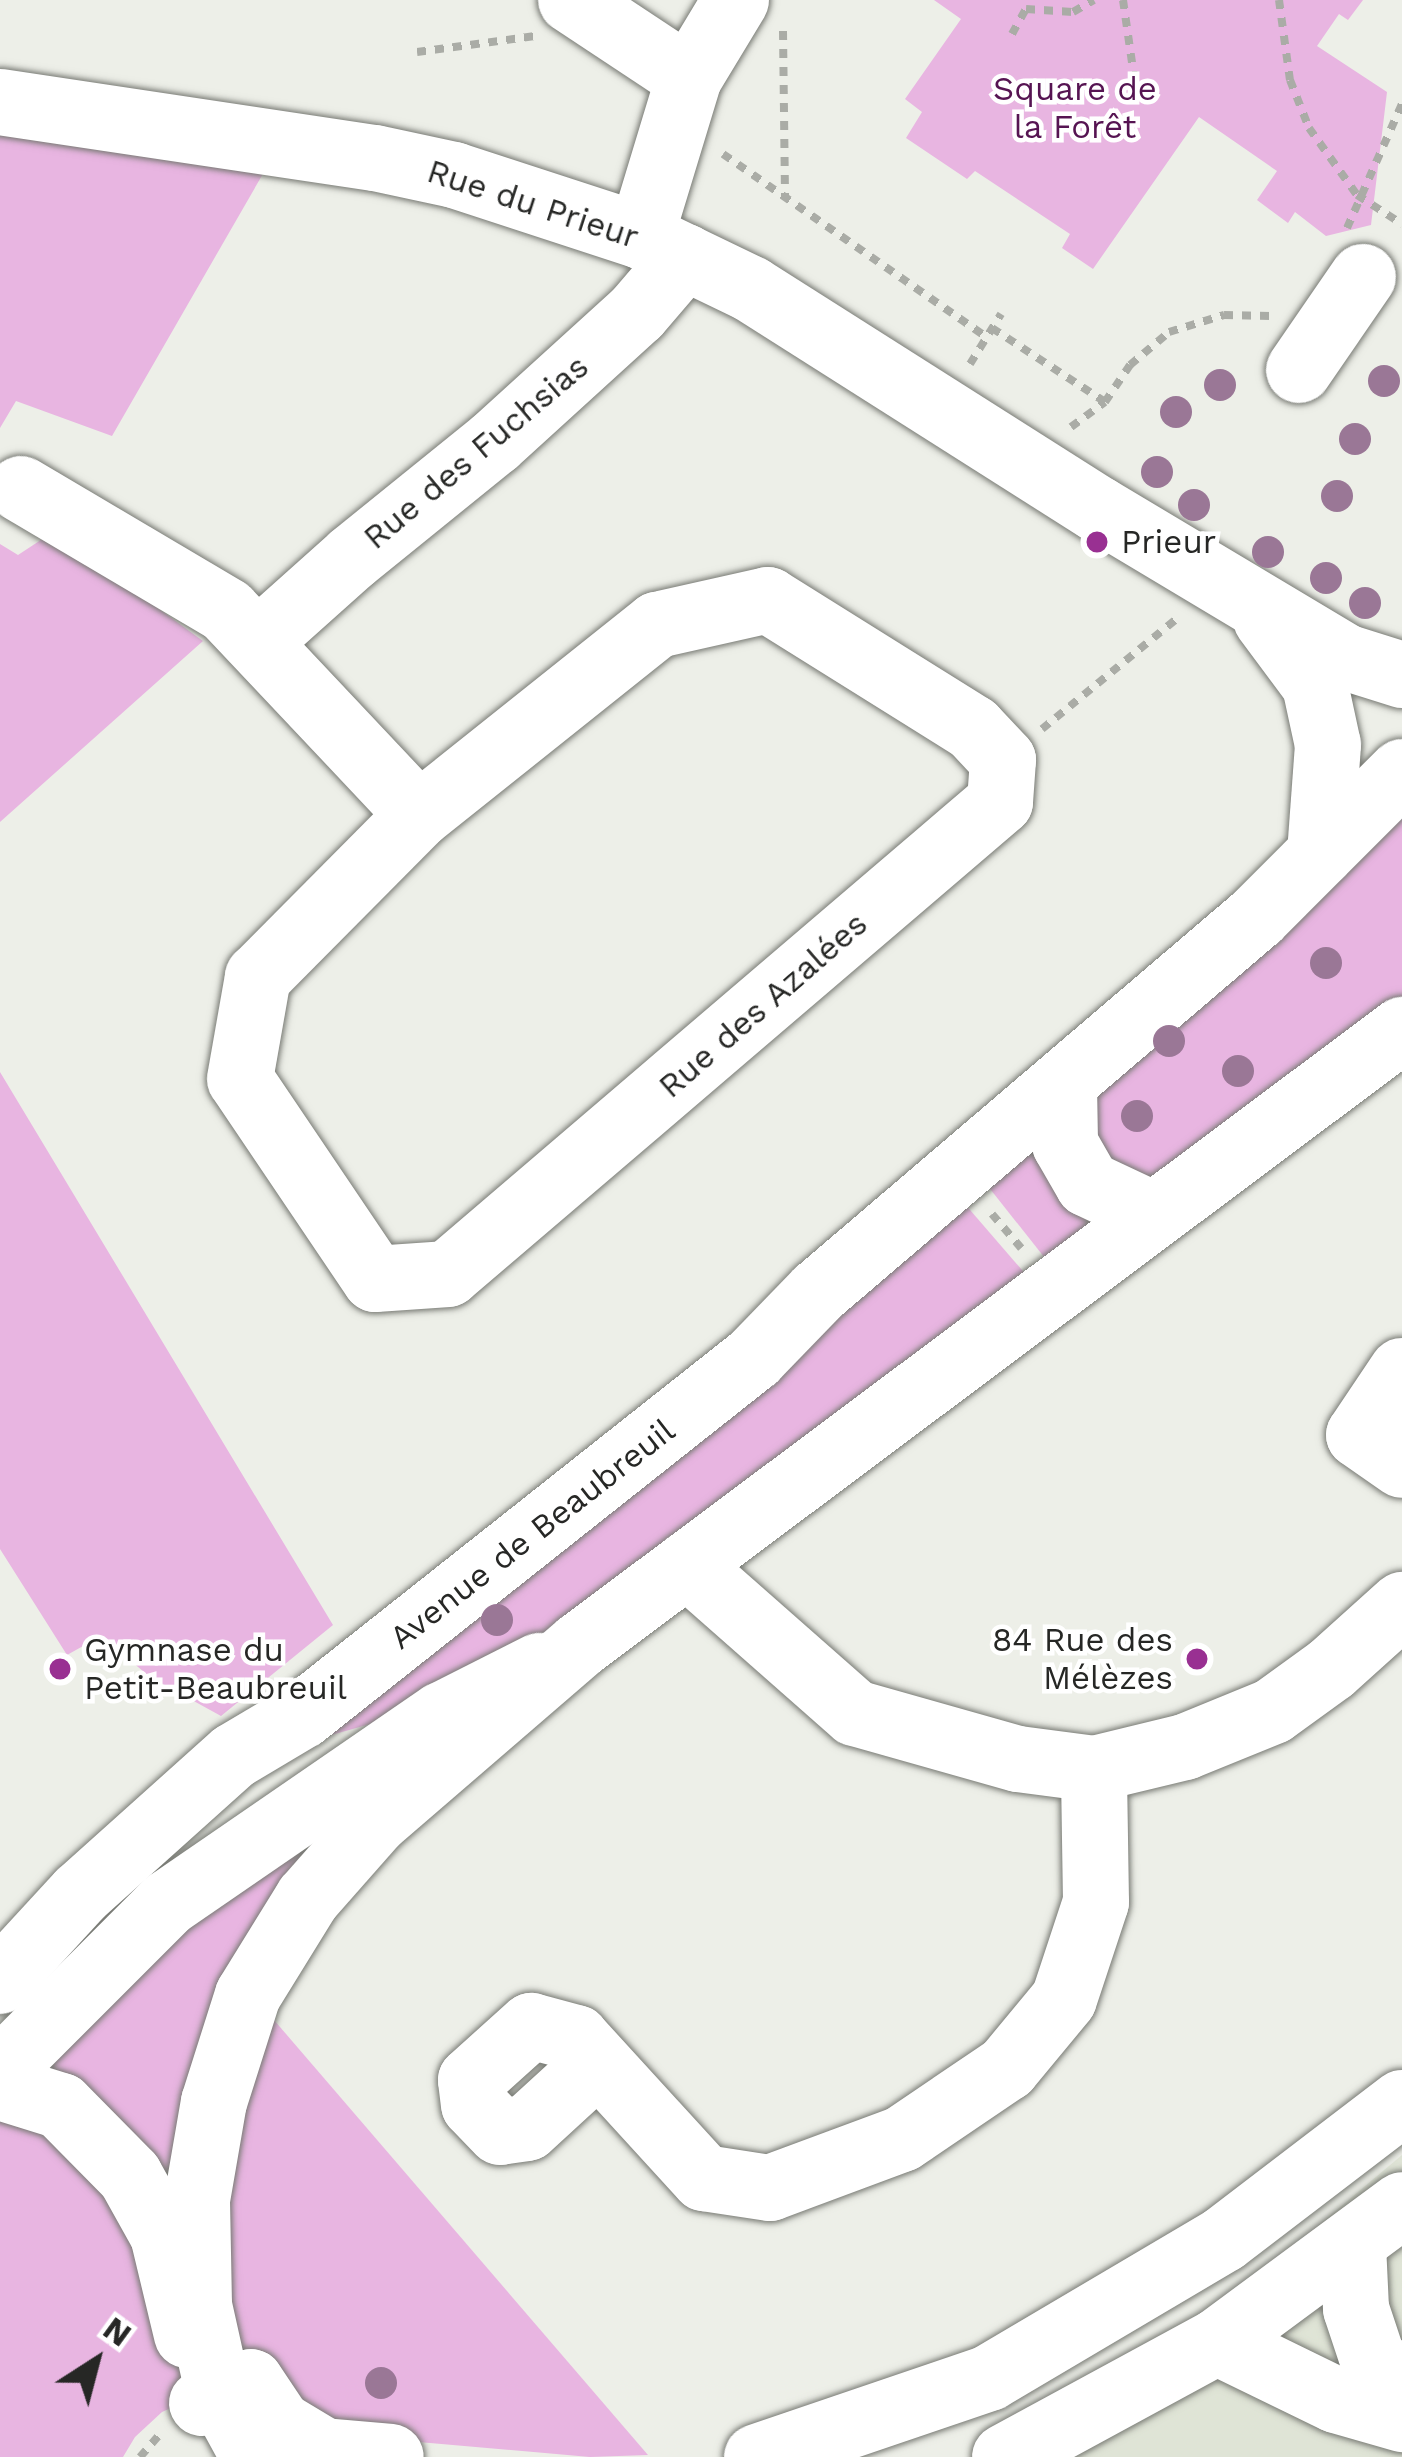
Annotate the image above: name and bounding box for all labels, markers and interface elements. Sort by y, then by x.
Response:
park label: Square de la Forêt [993,69,1157,147]
street label: Rue du Prieur [422,151,644,257]
street label: Rue des Fuchsias [356,347,596,557]
place label: Prieur [1121,522,1216,562]
marker: Prieur [1084,529,1110,555]
street label: Rue des Azalées [650,903,876,1107]
street label: Avenue de Beaubreuil [382,1411,682,1657]
place label: 84 Rue des Mélèzes [992,1620,1173,1698]
place label: Gymnase du Petit-Beaubreuil [84,1630,347,1708]
marker: 84 Rue des Mélèzes [1184,1646,1210,1672]
marker: Gymnase du Petit-Beaubreuil [47,1656,73,1682]
north arrow [36,2301,156,2421]
text: N [96,2309,139,2354]

